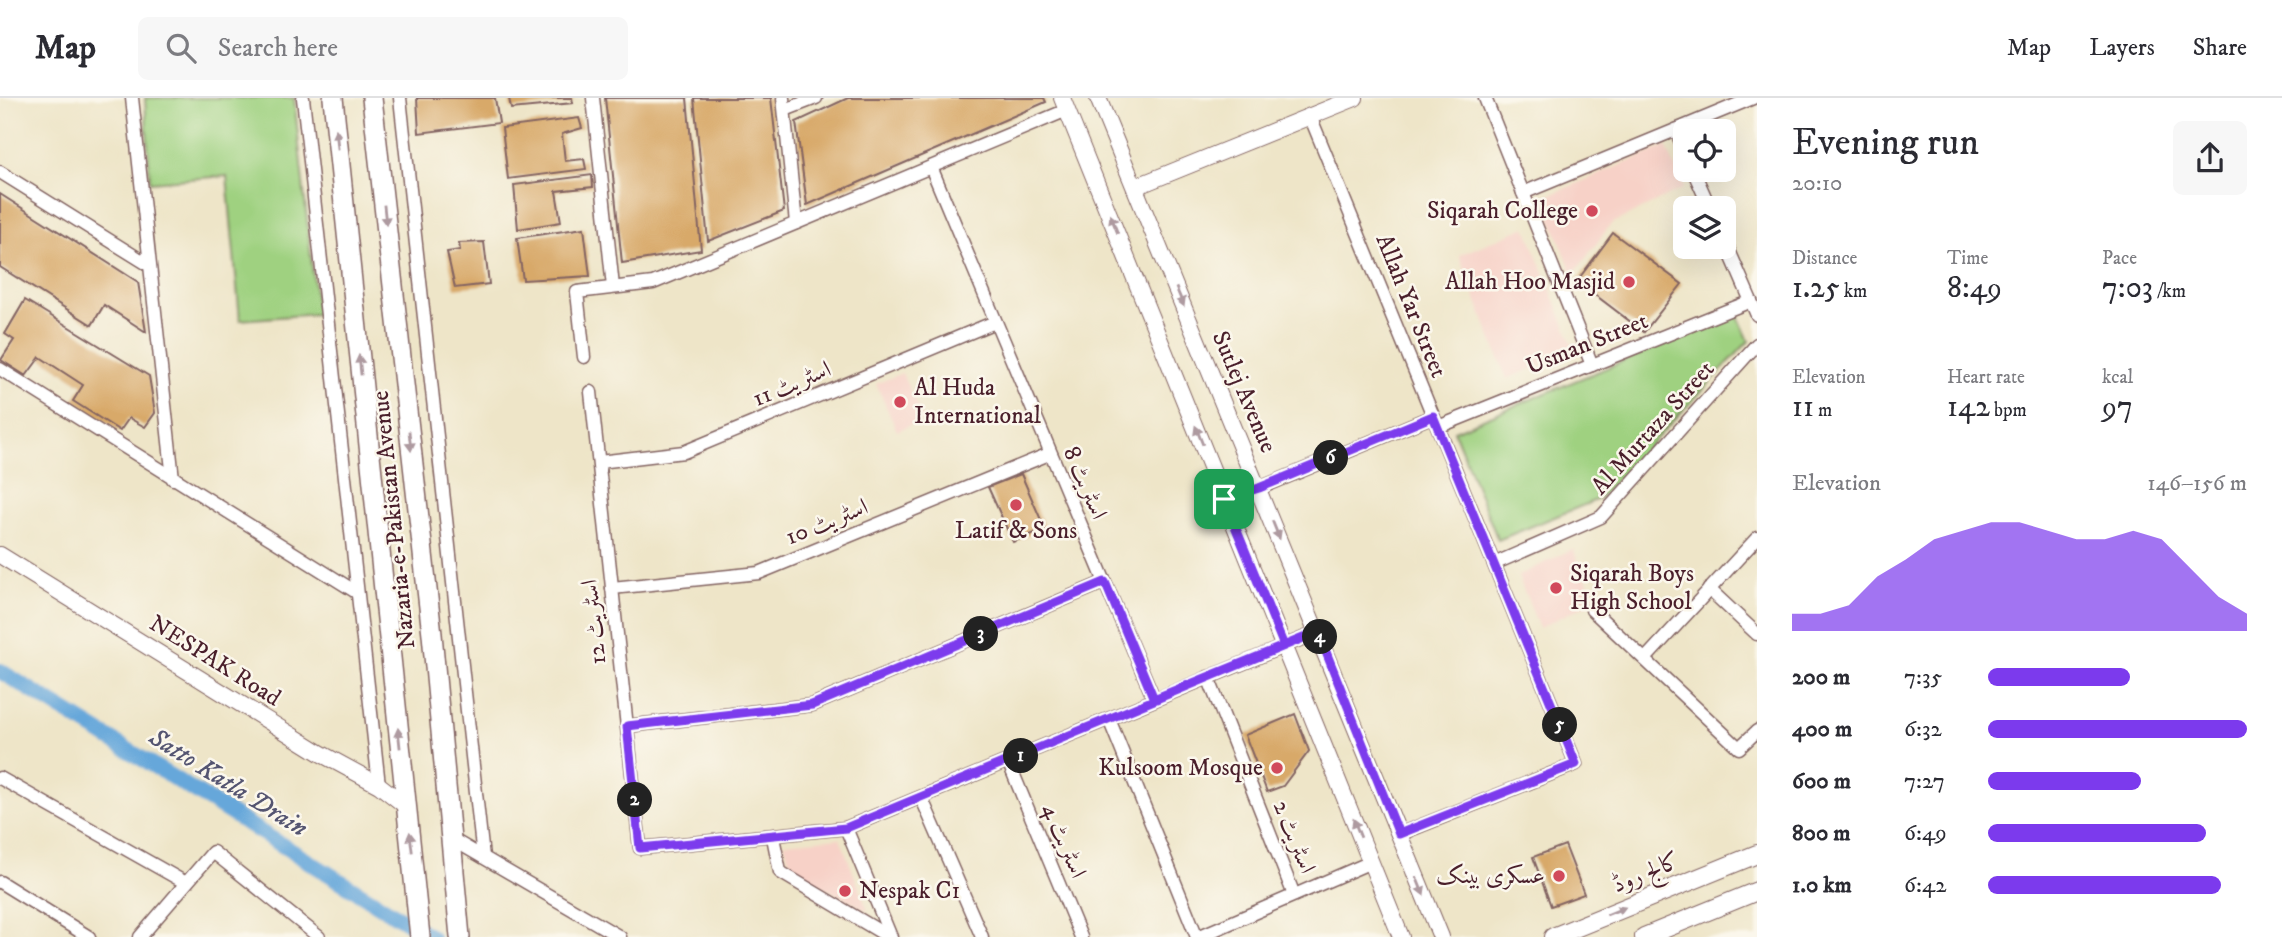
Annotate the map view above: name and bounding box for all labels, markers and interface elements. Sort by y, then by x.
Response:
search box [138,17,628,80]
text: Map [35,28,96,69]
icon: search [162,29,200,67]
text: Search here [218,32,338,65]
text: Map [2007,33,2051,63]
text: Layers [2089,33,2155,63]
text: Share [2193,33,2247,63]
map controls [1673,119,1736,259]
button: locate [1673,119,1736,182]
text: Evening run [1792,119,1979,167]
button: share [2173,121,2247,195]
one-way arrow [332,128,343,150]
text: 20:10 [1792,169,1842,198]
place label: Siqarah College [1427,196,1578,226]
button: layers [1673,196,1736,259]
marker: Siqarah College [1584,203,1600,219]
one-way arrow [380,204,391,226]
one-way arrow [1108,214,1119,235]
street label: Allah Yar Street [1369,230,1454,383]
text: Distance [1792,247,1857,270]
text: Time [1947,247,1988,270]
text: Pace [2102,247,2137,270]
place label: Allah Hoo Masjid [1445,267,1615,297]
text: 1.25 [1792,270,1840,307]
text: 8:49 [1947,270,2002,307]
text: 7:03 [2102,270,2153,307]
marker: Allah Hoo Masjid [1621,274,1637,290]
text: km [1840,280,1867,303]
text: /km [2153,280,2186,303]
one-way arrow [1175,286,1186,307]
street label: Usman Street [1522,306,1653,382]
street label: Sutlej Avenue [1205,327,1283,457]
one-way arrow [354,354,365,376]
street label: اسٹریٹ 11 [748,354,836,414]
street label: Al Murtaza Street [1585,355,1721,501]
text: Elevation [1792,366,1866,389]
text: Heart rate [1947,366,2025,389]
text: kcal [2102,366,2133,389]
place label: Al Huda International [914,373,1042,431]
street label: Nazaria-e-Pakistan Avenue [366,389,422,651]
text: 11 [1792,389,1814,426]
text: 142 [1947,389,1990,426]
text: 97 [2102,389,2133,426]
marker: Al Huda International [892,394,908,410]
text: m [1814,399,1832,422]
text: bpm [1990,399,2027,422]
one-way arrow [1193,425,1204,446]
one-way arrow [405,430,416,452]
pin: 6 [1314,440,1348,476]
street label: اسٹریٹ 8 [1056,442,1114,524]
text: 6 [1326,446,1335,469]
pin [1194,469,1254,529]
text: Elevation [1792,469,1881,498]
text: 146–156 m [2147,469,2247,498]
icon: arrive [1205,480,1243,518]
street label: اسٹریٹ 10 [781,492,873,552]
marker: Latif & Sons [1008,497,1024,513]
place label: Latif & Sons [955,516,1077,546]
one-way arrow [1271,519,1282,540]
place label: Siqarah Boys High School [1570,559,1694,617]
street label: اسٹریٹ 12 [575,578,613,666]
marker: Siqarah Boys High School [1548,580,1564,596]
street label: NESPAK Road [144,609,286,713]
pin: 3 [964,616,998,652]
pin: 4 [1302,620,1338,654]
text: 3 [977,622,984,645]
text: 4 [1314,625,1325,648]
text: 200 m [1792,663,1850,692]
text: 7:35 [1904,663,1942,692]
pin: 5 [1542,708,1578,742]
text: 5 [1555,713,1564,736]
text: 400 m [1792,715,1852,744]
text: 6:32 [1904,715,1942,744]
water label: Satto Katla Drain [142,721,313,845]
one-way arrow [393,727,404,749]
pin: 1 [1004,738,1038,774]
text: 1 [1017,744,1024,767]
place label: Kulsoom Mosque [1098,753,1263,783]
marker: Kulsoom Mosque [1269,760,1285,776]
text: 600 m [1792,767,1851,796]
text: 7:27 [1904,767,1945,796]
pin: 2 [618,782,652,818]
text: 2 [630,788,639,811]
street label: اسٹریٹ 2 [1266,796,1322,878]
street label: اسٹریٹ 4 [1035,799,1093,883]
one-way arrow [1352,817,1363,838]
text: 800 m [1792,819,1850,848]
text: 6:49 [1904,819,1947,848]
one-way arrow [405,831,416,853]
street label: کالج روڈ [1608,846,1686,904]
place label: عسکری بینک [1436,861,1545,891]
marker: عسکری بینک [1551,868,1567,884]
text: 1.0 km [1792,871,1852,900]
text: 6:42 [1904,871,1947,900]
one-way arrow [1415,875,1426,896]
place label: Nespak C1 [859,876,960,906]
marker: Nespak C1 [837,883,853,899]
one-way arrow [1606,906,1627,917]

